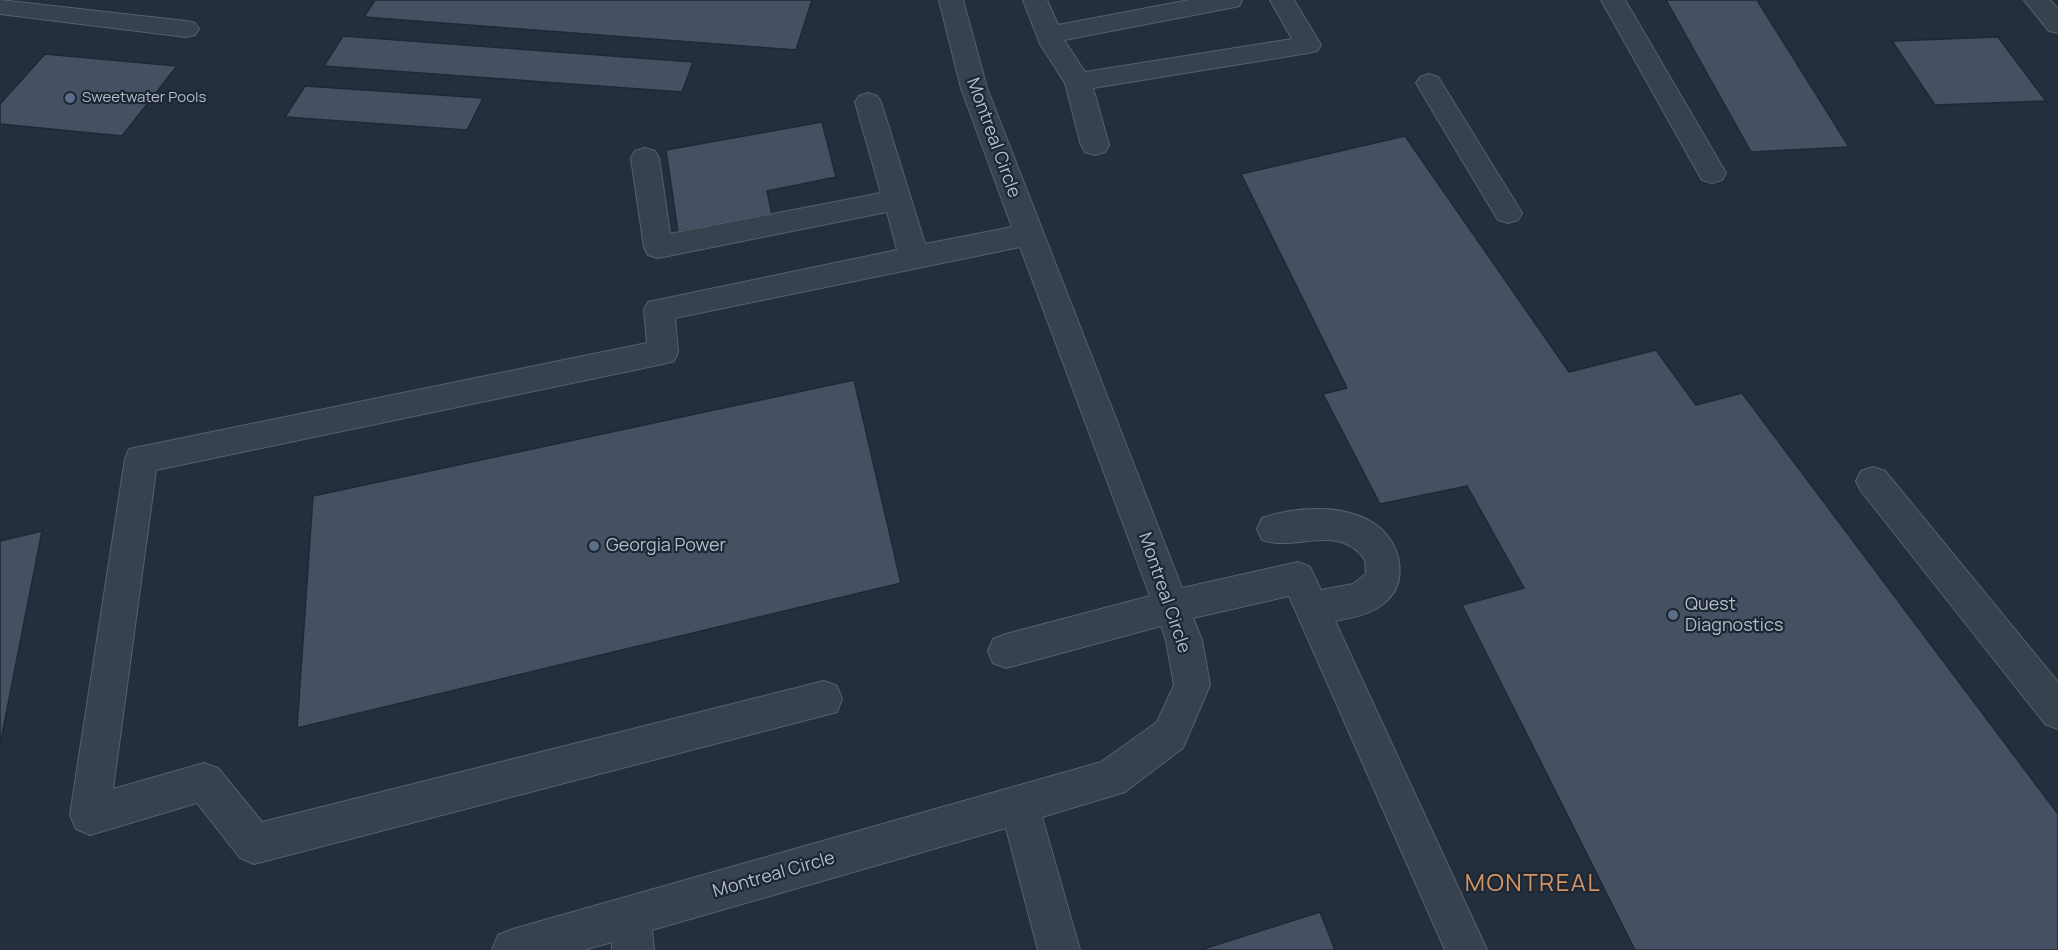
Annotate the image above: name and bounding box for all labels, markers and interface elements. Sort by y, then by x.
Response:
street label: Montreal Circle [961,75,1025,201]
place label: Sweetwater Pools [82,89,206,107]
marker: Sweetwater Pools [63,91,77,105]
street label: Montreal Circle [1133,530,1195,656]
place label: Georgia Power [606,535,726,557]
marker: Georgia Power [587,539,601,553]
place label: Quest Diagnostics [1685,594,1783,636]
marker: Quest Diagnostics [1666,608,1680,622]
street label: Montreal Circle [710,847,838,903]
district label: MONTREAL [1465,870,1601,898]

